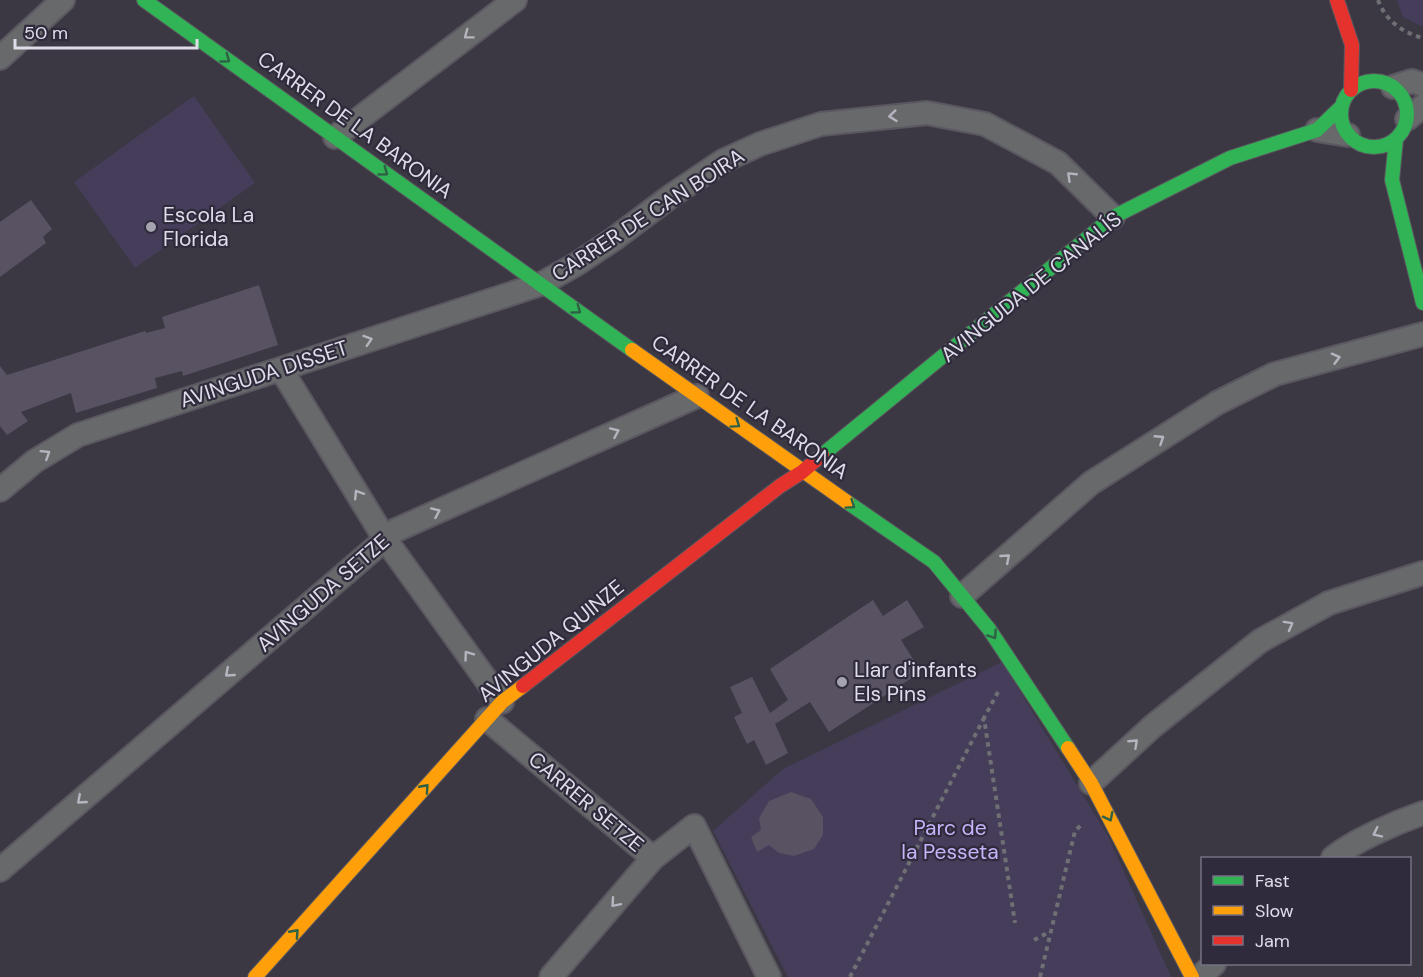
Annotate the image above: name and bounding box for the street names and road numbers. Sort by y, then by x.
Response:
street label: CARRER DE LA BARONIA [252,45,458,205]
street label: CARRER DE CAN BOIRA [546,142,750,288]
street label: AVINGUDA DE CANALÍS [935,205,1127,369]
street label: CARRER DE LA BARONIA [646,328,854,486]
street label: AVINGUDA DISSET [176,334,352,414]
street label: AVINGUDA SETZE [251,528,395,658]
street label: AVINGUDA QUINZE [472,573,630,709]
street label: CARRER SETZE [522,745,650,859]

